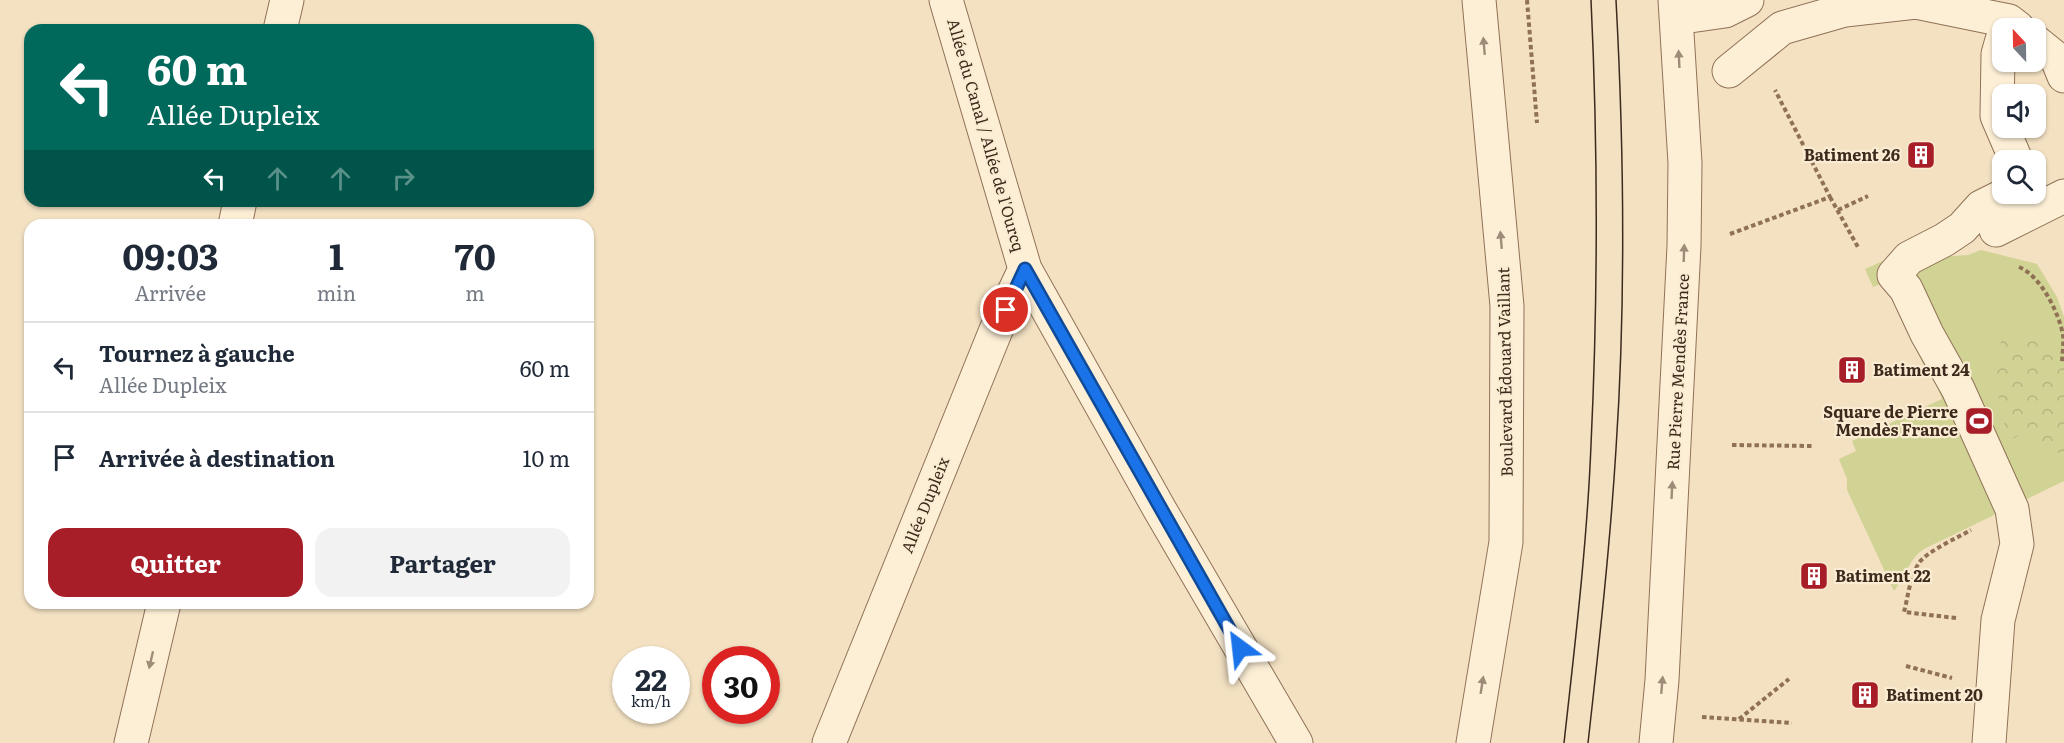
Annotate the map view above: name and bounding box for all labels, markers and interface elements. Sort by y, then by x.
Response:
street label: Allée du Canal / Allée de l'Ourcq [942,15,1032,255]
north arrow [1992,18,2046,72]
map controls [1992,18,2046,204]
text: 60 m [147,36,248,98]
one-way arrow [1479,37,1489,56]
icon: left [48,48,126,126]
one-way arrow [1674,49,1683,68]
button: sound [1992,84,2046,138]
text: Allée Dupleix [147,93,319,133]
building icon: Batiment 26 [1905,139,1937,171]
place label: Batiment 26 [1804,142,1900,166]
button: search [1992,150,2046,204]
icon: left [198,162,231,195]
icon: ahead [261,162,294,195]
icon: ahead [324,162,357,195]
icon: right [387,162,420,195]
text: 09:03 [122,228,219,281]
text: 1 [329,228,344,281]
text: 70 [454,228,496,281]
one-way arrow [1496,231,1506,250]
one-way arrow [1679,244,1688,263]
street label: Boulevard Édouard Vaillant [1490,266,1518,477]
street label: Rue Pierre Mendès France [1660,273,1694,471]
text: Arrivée [135,277,206,307]
text: min [317,277,356,307]
text: m [465,277,485,307]
pin [980,284,1031,335]
icon: arrive [989,293,1022,326]
text: Tournez à gauche [99,336,295,369]
icon: left [48,351,81,384]
text: 60 m [520,351,570,384]
building icon: Batiment 24 [1836,354,1868,386]
place label: Batiment 24 [1873,357,1970,381]
text: Allée Dupleix [99,369,227,399]
place label: Square de Pierre Mendès France [1823,399,1958,441]
sports icon: Square de Pierre Mendès France [1963,405,1995,437]
icon: arrive [48,441,81,474]
text: Arrivée à destination [99,441,335,474]
text: 10 m [523,441,570,474]
street label: Allée Dupleix [894,452,955,556]
one-way arrow [1667,481,1677,500]
button: Quitter [48,528,303,597]
button: Partager [315,528,570,597]
building icon: Batiment 22 [1798,560,1830,592]
place label: Batiment 22 [1835,563,1931,587]
position arrow [1208,616,1272,680]
speed limit sign: 30 [702,646,780,724]
one-way arrow [145,651,155,669]
text: 22 [635,656,667,700]
one-way arrow [1657,675,1667,694]
one-way arrow [1478,676,1487,695]
building icon: Batiment 20 [1849,679,1881,711]
place label: Batiment 20 [1886,682,1983,706]
text: km/h [631,689,671,712]

